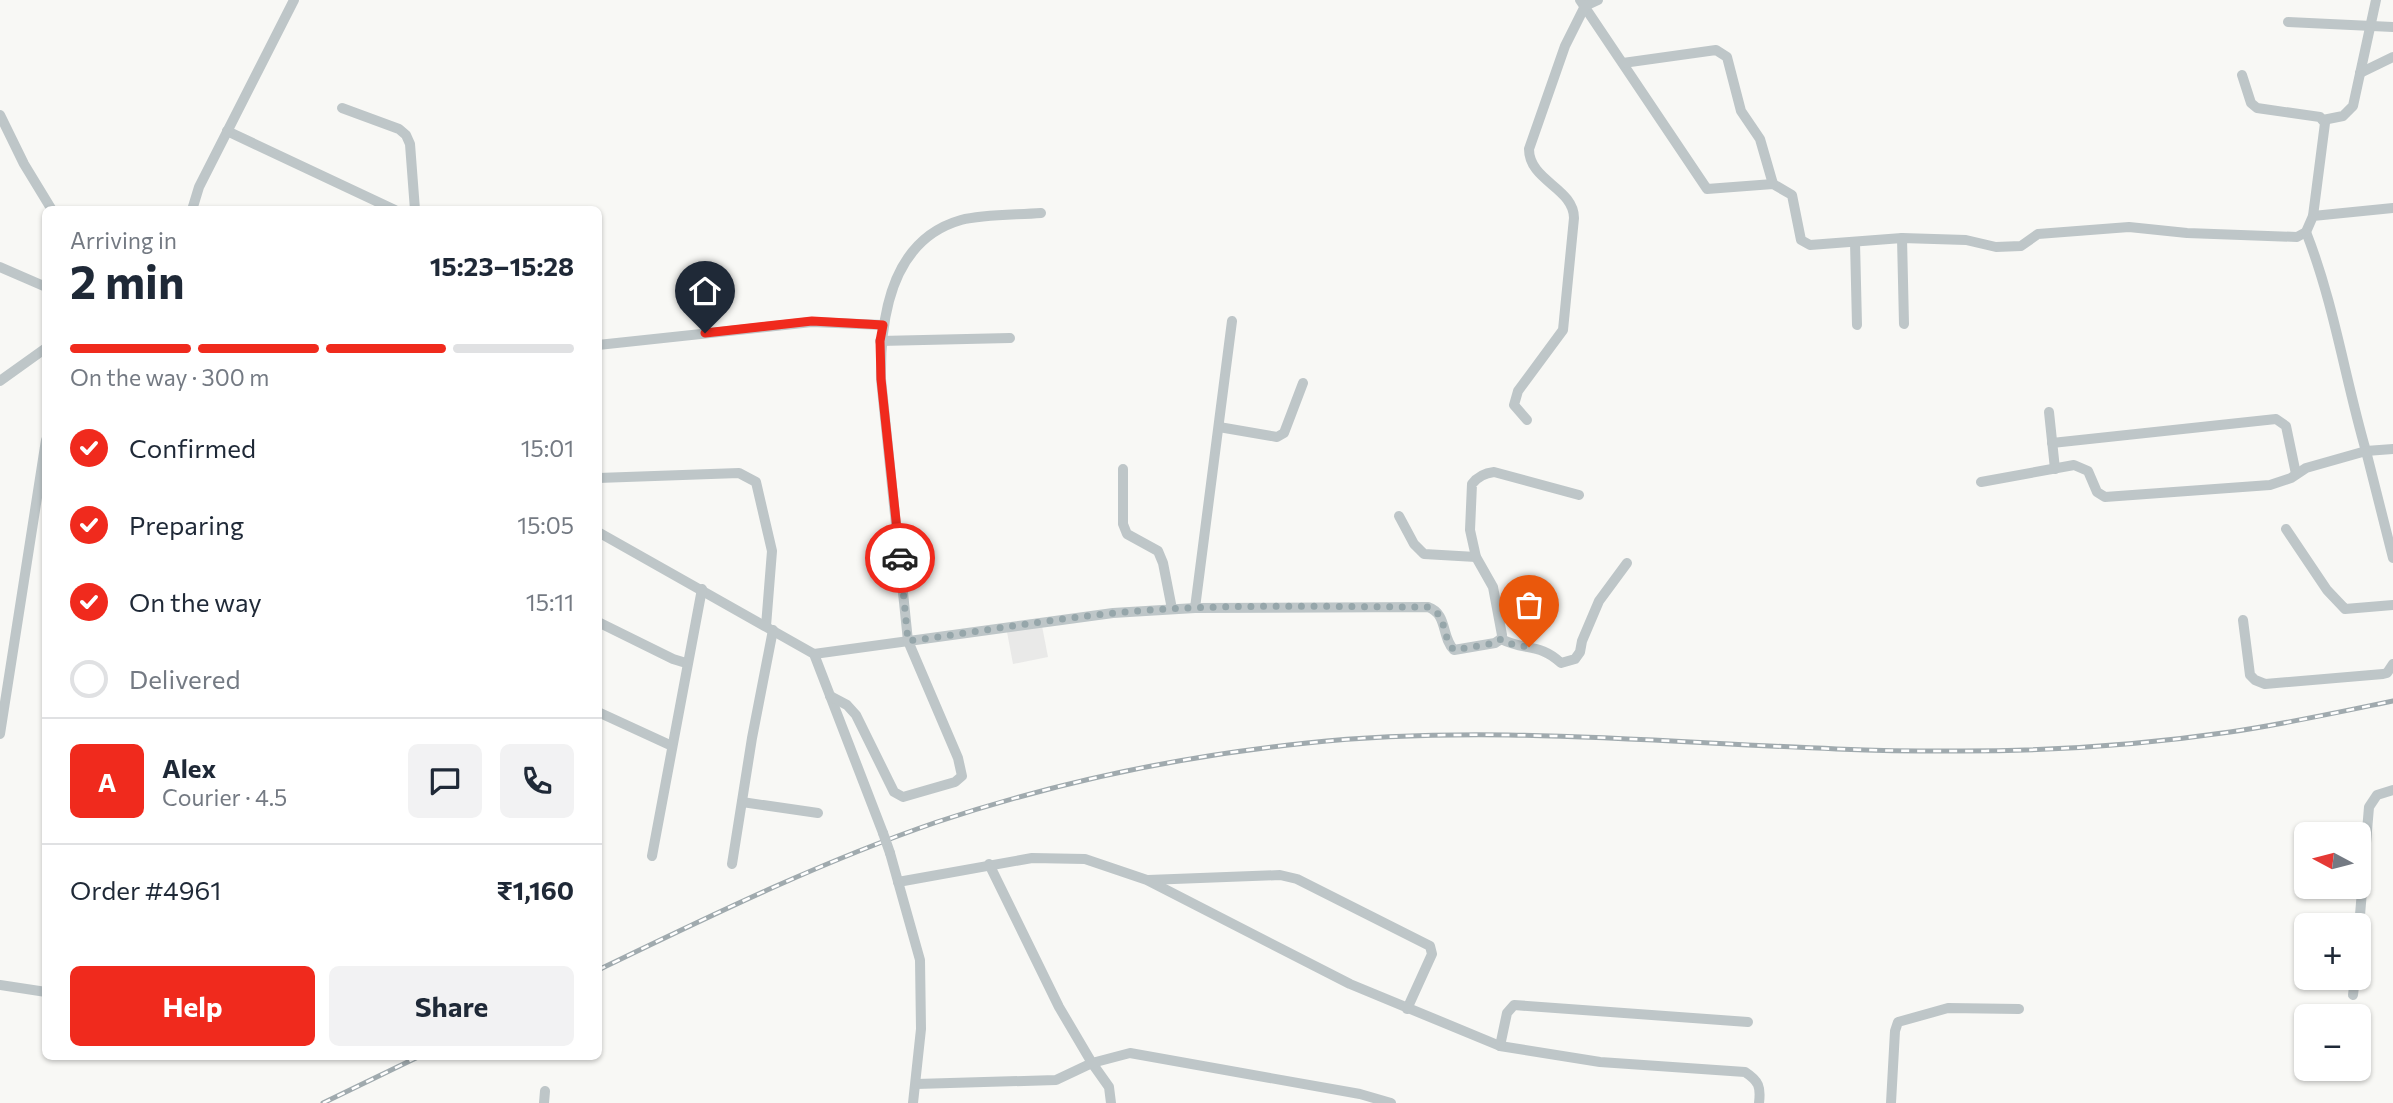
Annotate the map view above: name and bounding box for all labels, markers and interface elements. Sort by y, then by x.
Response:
text: Arriving in [70,226,177,254]
text: 15:23–15:28 [430,250,574,281]
text: 2 min [70,252,185,308]
pin [675,261,735,333]
icon: home [686,272,724,310]
text: On the way · 300 m [70,363,269,391]
icon: check [70,429,108,467]
text: Confirmed [129,432,256,463]
text: 15:01 [521,434,574,462]
icon: check [70,506,108,544]
text: Preparing [129,509,244,540]
text: 15:05 [517,511,574,539]
courier [865,523,935,593]
icon: car [881,539,919,577]
pin [1499,575,1559,647]
icon: check [70,583,108,621]
text: On the way [129,586,262,617]
icon: bag [1510,586,1548,624]
text: 15:11 [526,588,574,616]
text: Delivered [129,663,240,694]
button: chat [408,744,482,818]
button: phone [500,744,574,818]
text: Alex [162,752,216,783]
text: A [98,766,116,797]
text: Courier · 4.5 [162,783,287,811]
north arrow [2294,822,2371,900]
map controls [2294,822,2371,1081]
text: Order #4961 [70,874,221,905]
text: ₹1,160 [496,874,574,905]
button: + [2294,913,2371,990]
button: Help [70,966,315,1046]
button: Share [329,966,574,1046]
button: − [2294,1004,2371,1081]

